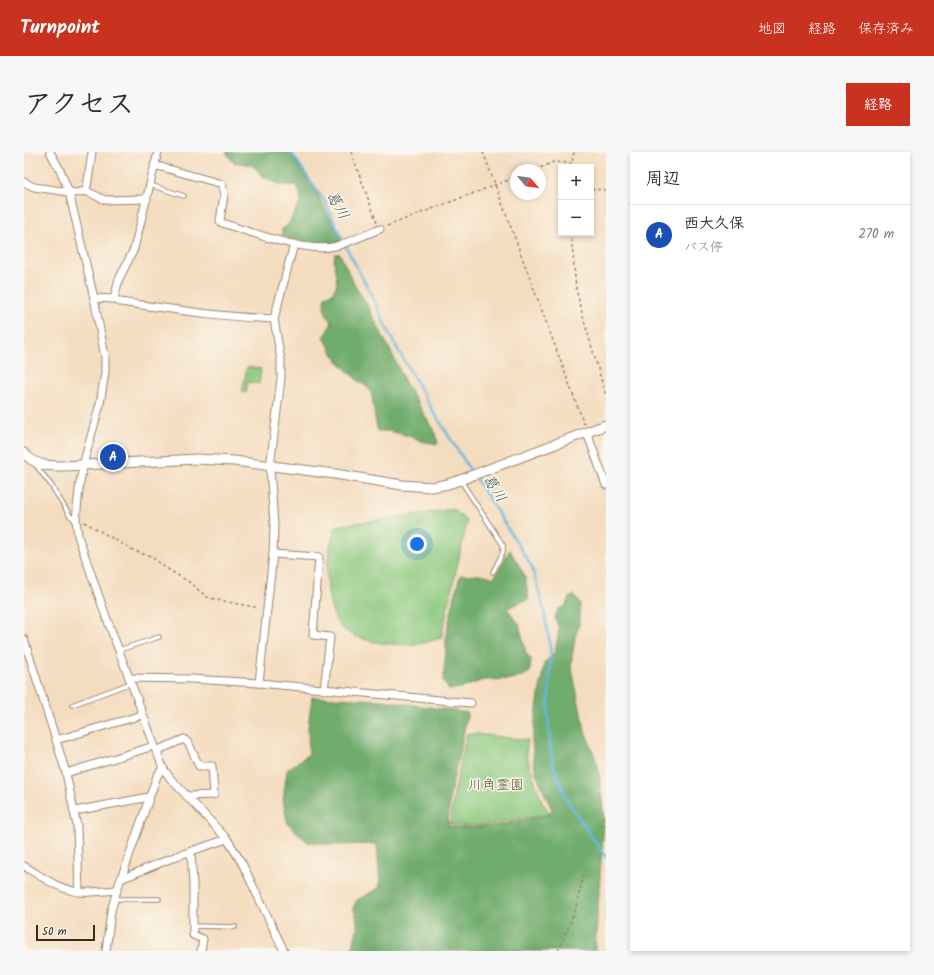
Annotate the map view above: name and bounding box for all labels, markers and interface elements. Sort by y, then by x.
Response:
text: Turnpoint [20,13,100,43]
text: 地図 [758,18,786,40]
text: 経路 [808,18,836,40]
text: 保存済み [858,18,914,40]
text: アクセス [24,83,134,128]
button: 経路 [846,83,910,126]
north arrow [510,164,546,200]
map controls [558,164,594,236]
button: + [558,164,594,200]
text: 周辺 [646,166,680,193]
water label: 葛川 [319,187,355,224]
button: − [558,200,594,236]
text: 西大久保 [684,212,744,236]
text: A [655,224,663,245]
text: 270 m [858,224,894,245]
text: バス停 [684,237,723,258]
pin: A [100,442,126,472]
water label: 葛川 [476,469,512,508]
your location [407,534,427,554]
park label: 川角霊園 [468,774,524,796]
scale bar [36,923,95,942]
text: 50 m [42,923,67,941]

